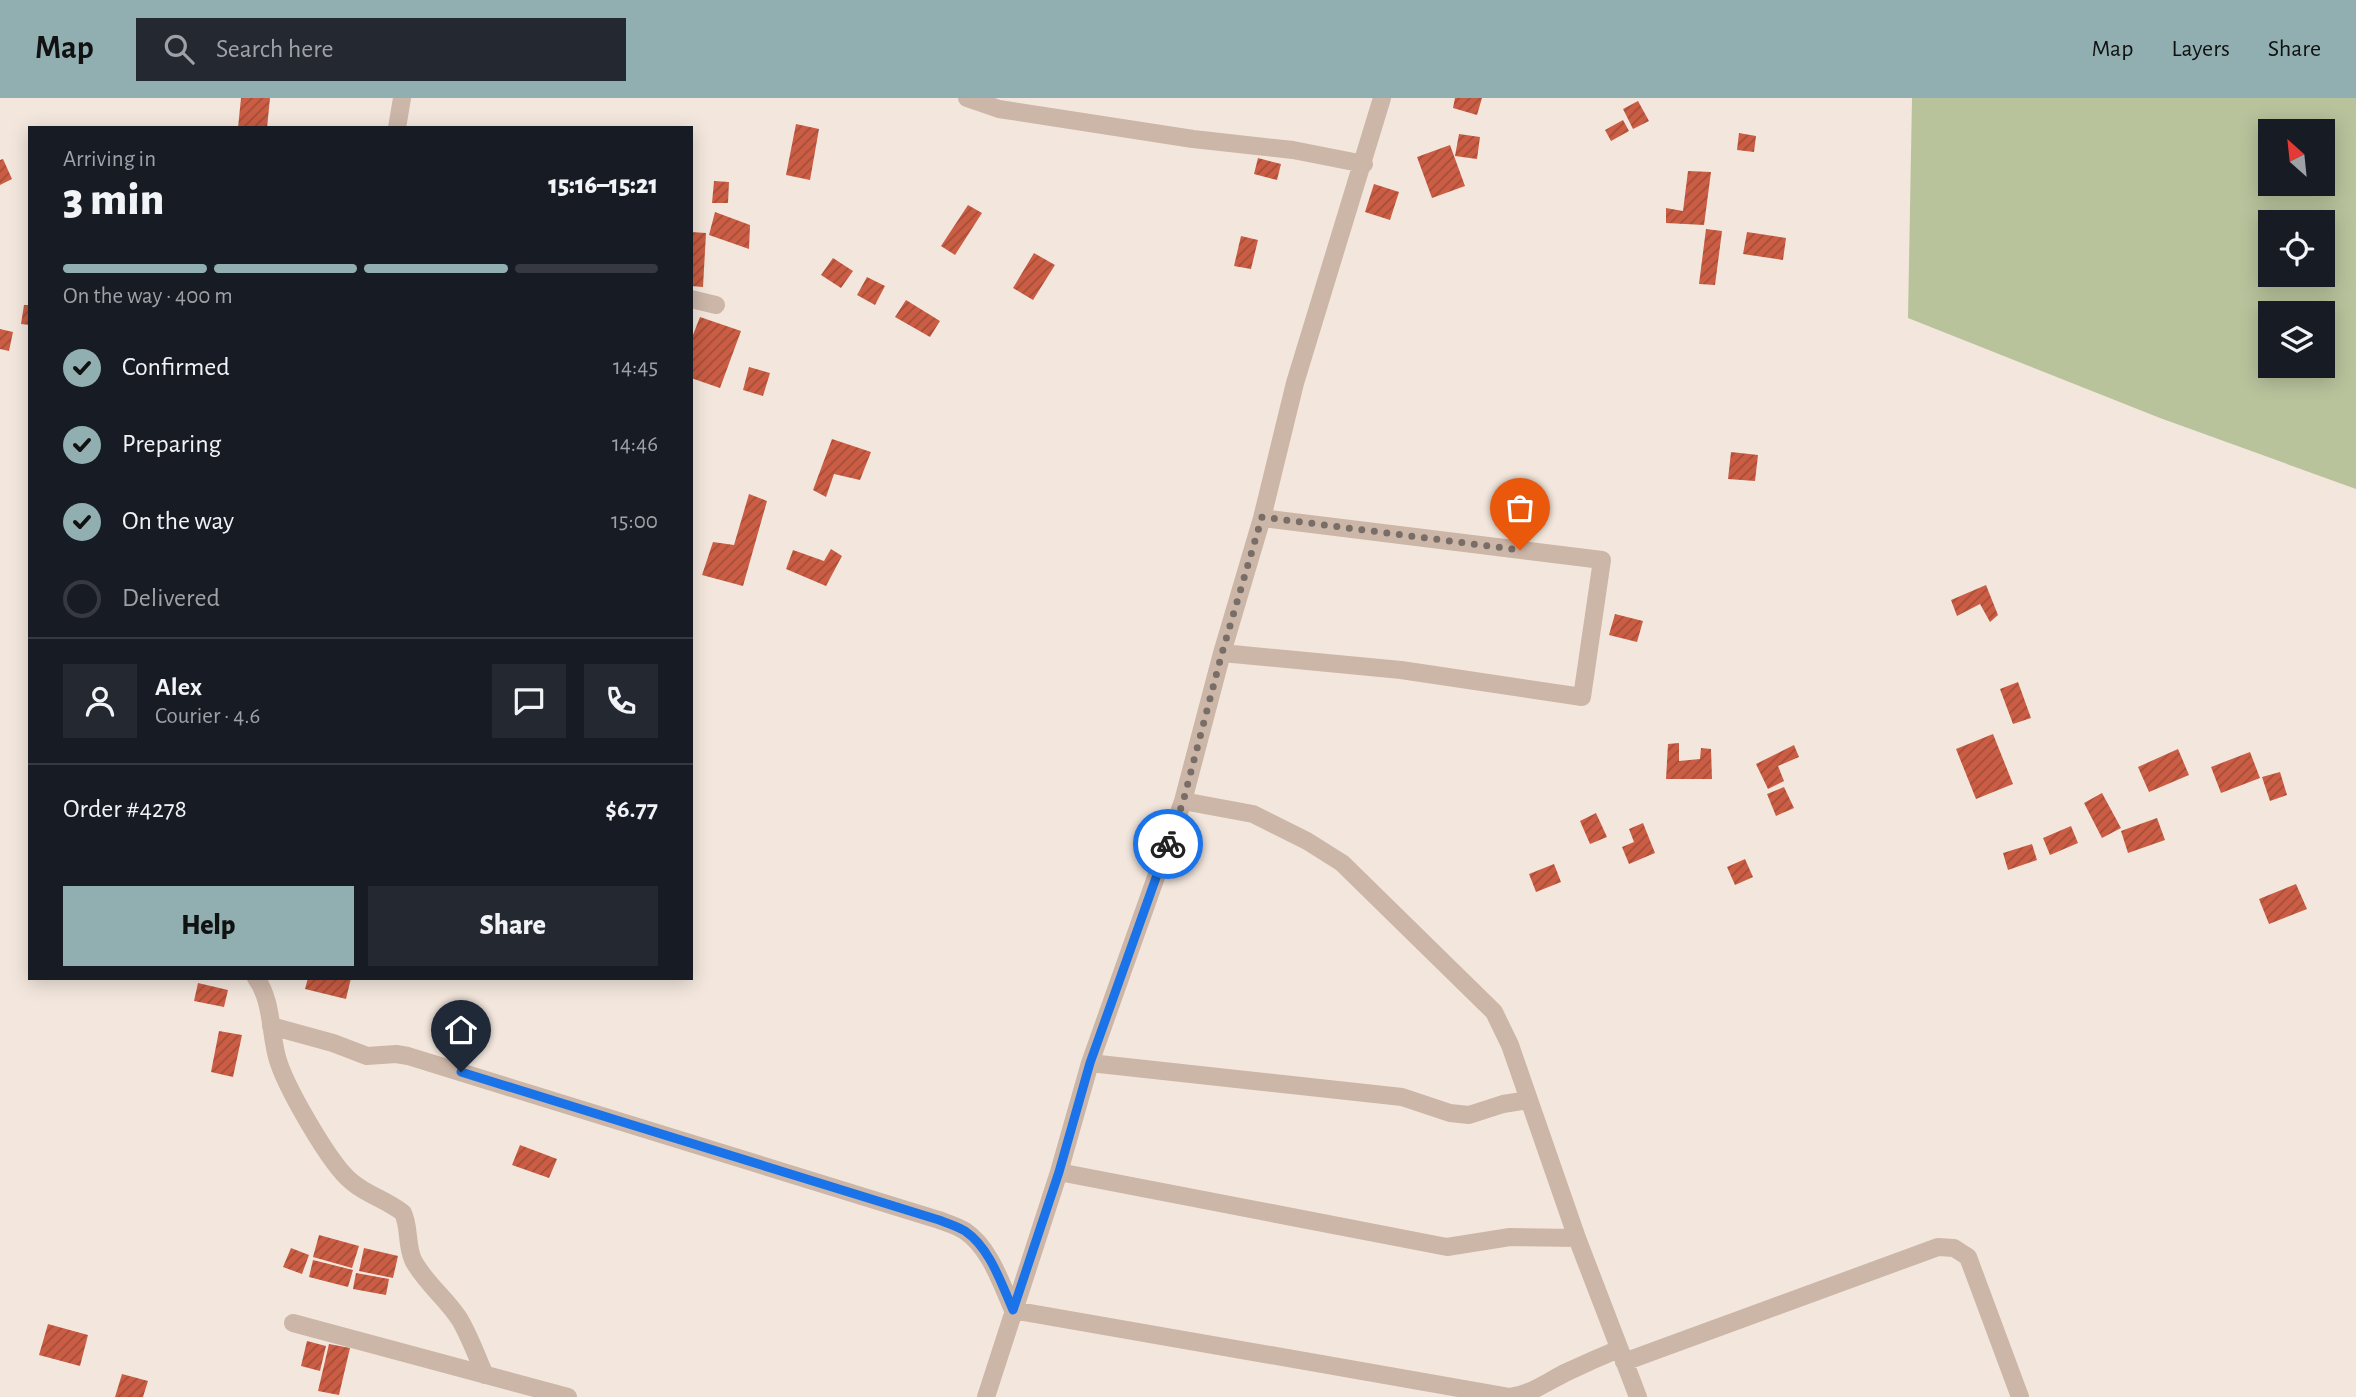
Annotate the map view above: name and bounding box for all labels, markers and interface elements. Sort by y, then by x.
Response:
search box [136,18,626,81]
icon: search [160,30,198,68]
text: Map [35,32,94,65]
text: Search here [216,36,334,62]
text: Map [2091,37,2133,61]
text: Layers [2171,37,2230,61]
text: Share [2268,37,2321,61]
north arrow [2258,119,2334,196]
map controls [2258,119,2335,378]
text: Arriving in [63,148,156,171]
text: 15:16–15:21 [548,172,658,198]
text: 3 min [63,177,164,223]
button: locate [2258,210,2335,287]
text: On the way · 400 m [63,285,233,308]
button: layers [2258,301,2335,378]
icon: check [63,349,101,387]
text: Confirmed [122,354,230,380]
text: 14:45 [613,356,658,379]
icon: check [63,426,101,464]
text: Preparing [122,431,221,457]
text: 14:46 [612,433,658,456]
pin [1490,478,1550,550]
icon: bag [1501,489,1539,527]
icon: check [63,503,101,541]
text: On the way [122,508,234,534]
text: 15:00 [611,510,658,533]
text: Delivered [122,585,220,611]
button: person [63,664,137,738]
button: chat [492,664,566,738]
button: phone [584,664,658,738]
text: Alex [155,674,202,700]
text: Courier · 4.6 [155,705,260,728]
text: Order #4278 [63,796,187,822]
text: $6.77 [605,796,658,822]
courier [1133,809,1203,879]
icon: bike [1149,825,1187,863]
button: Help [63,886,354,966]
button: Share [368,886,658,966]
pin [431,1000,491,1072]
icon: home [442,1011,480,1049]

